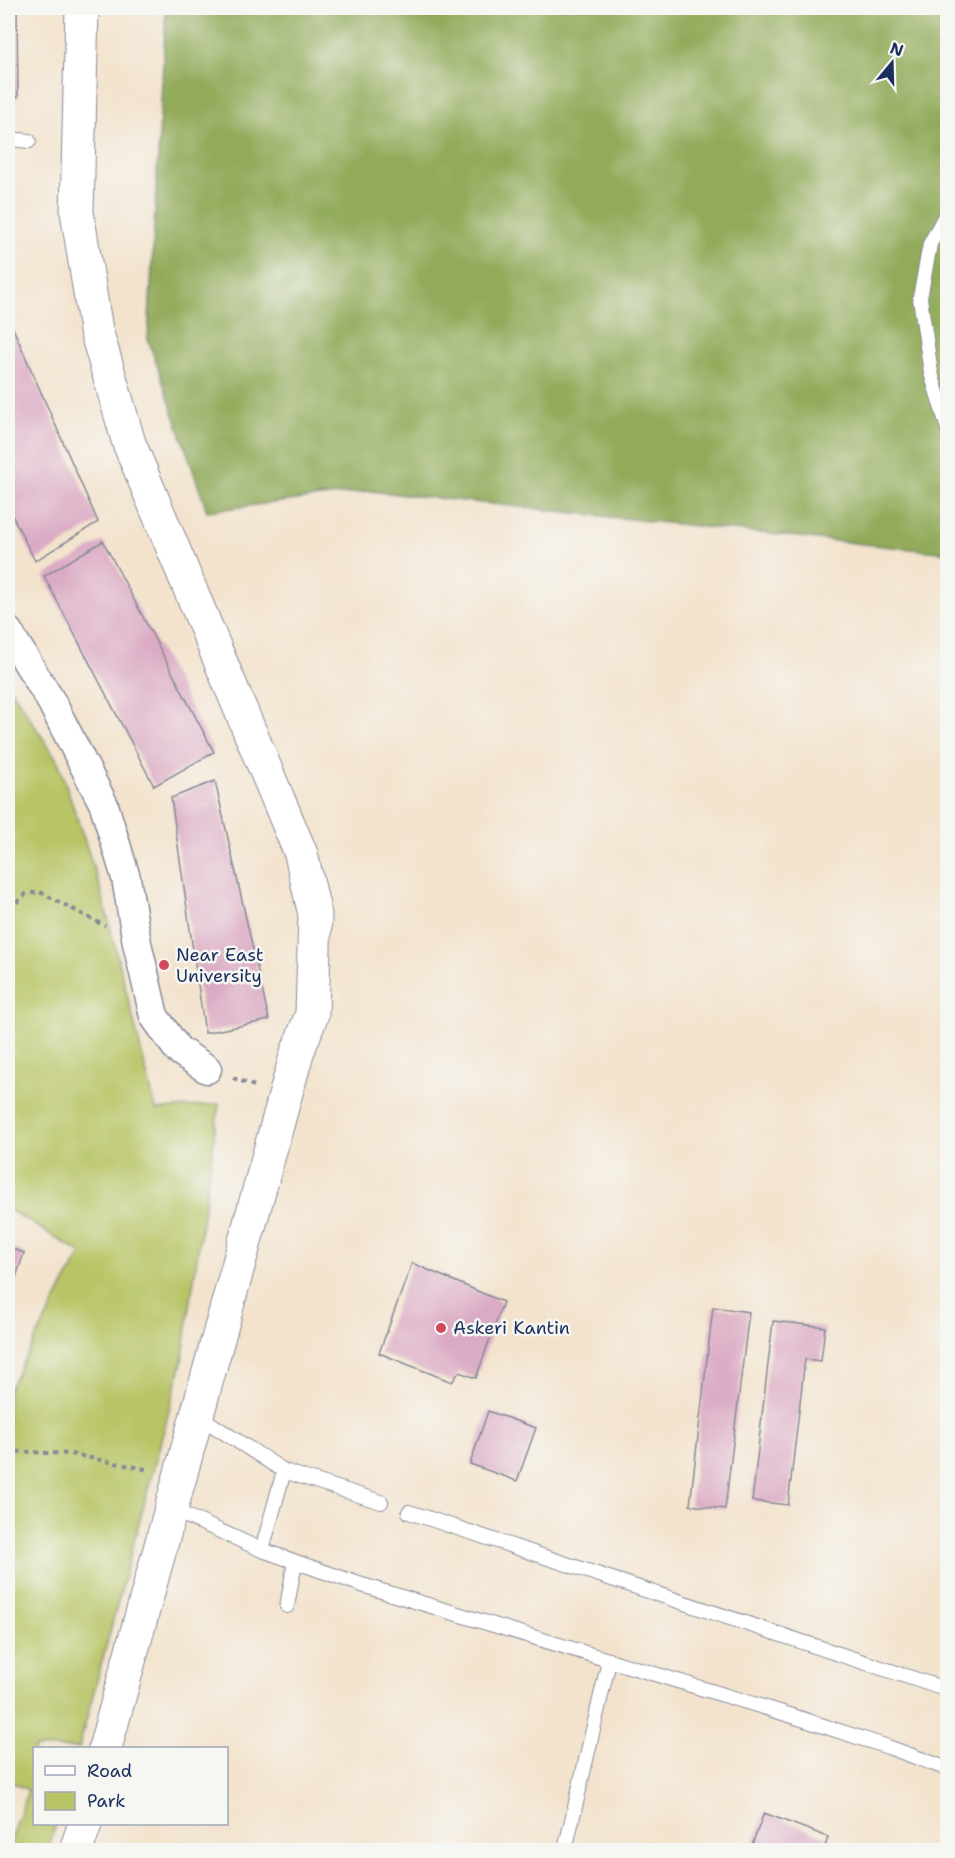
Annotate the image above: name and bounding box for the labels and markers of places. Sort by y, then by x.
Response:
place label: Near East University [176,943,264,988]
marker: Near East University [157,958,171,972]
place label: Askeri Kantin [453,1316,570,1340]
marker: Askeri Kantin [434,1321,448,1335]

